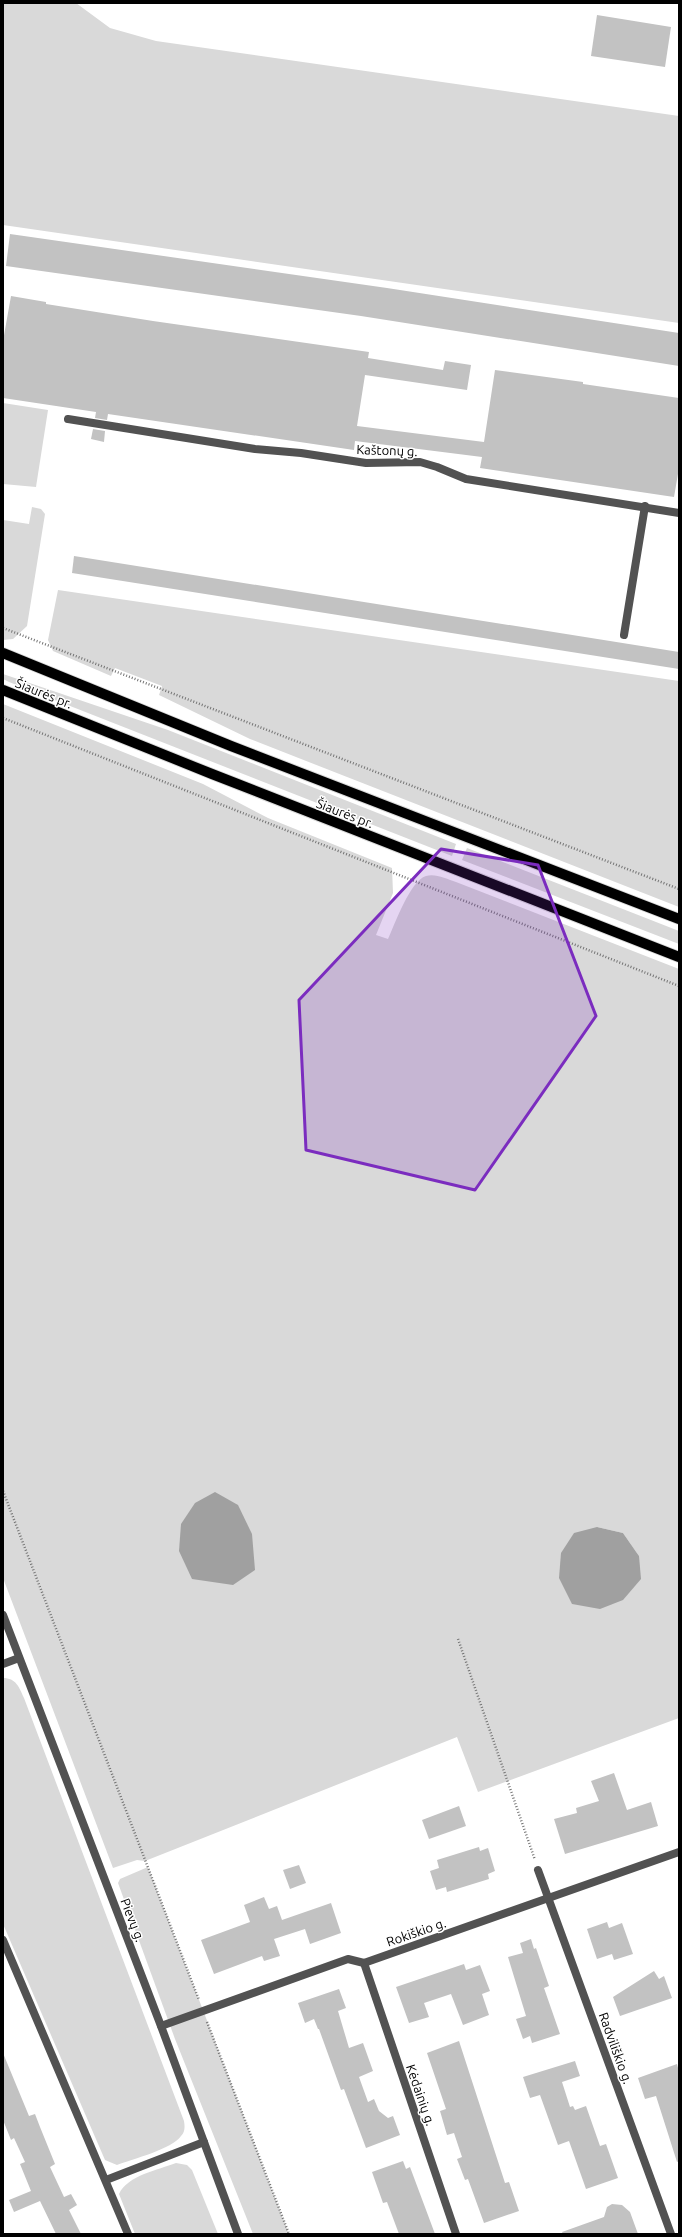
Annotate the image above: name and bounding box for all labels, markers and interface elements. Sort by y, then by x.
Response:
street label: Kaštonų g. [356,442,418,458]
street label: Šiaurės pr. [14,675,74,711]
street label: Šiaurės pr. [315,796,375,830]
street label: Pievų g. [118,1896,148,1944]
street label: Rokiškio g. [384,1915,448,1949]
street label: Radviliškio g. [597,2010,635,2086]
street label: Kėdainių g. [404,2062,438,2128]

